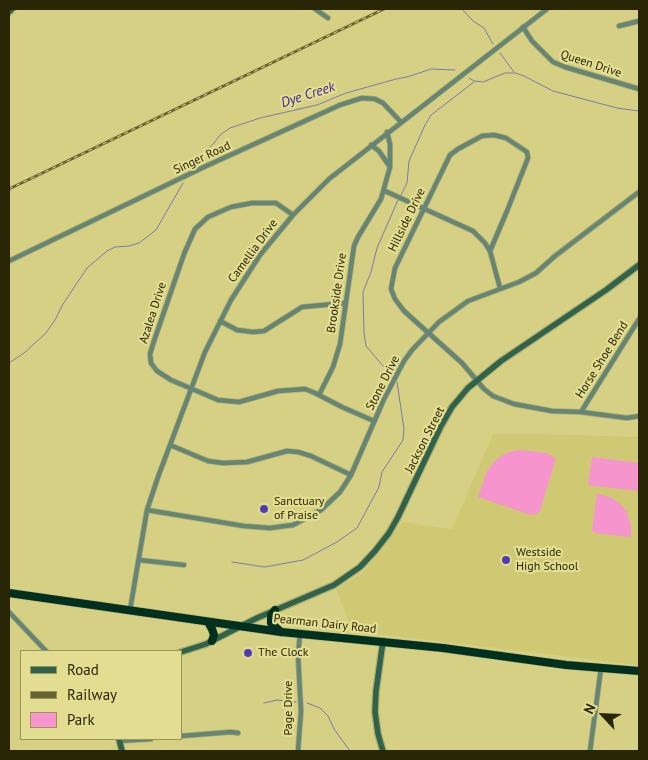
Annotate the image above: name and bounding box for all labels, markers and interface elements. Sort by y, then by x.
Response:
street label: Queen Drive [559,47,623,81]
water label: Dye Creek [279,78,337,112]
street label: Singer Road [171,139,233,177]
street label: Hillside Drive [385,186,429,254]
street label: Camellia Drive [225,217,281,285]
street label: Brookside Drive [324,252,350,334]
street label: Azalea Drive [136,280,170,346]
street label: Horse Shoe Bend [573,319,631,401]
street label: Stone Drive [363,353,403,413]
street label: Jackson Street [402,404,448,476]
place label: Sanctuary of Praise [274,495,324,523]
marker: Sanctuary of Praise [258,503,270,515]
place label: Westside High School [516,546,578,574]
marker: Westside High School [500,554,512,566]
street label: Pearman Dairy Road [273,611,377,637]
place label: The Clock [258,646,308,660]
marker: The Clock [242,647,254,659]
legend [20,650,182,740]
text: Road [67,660,99,679]
street label: Page Drive [282,681,296,735]
text: Railway [67,685,117,704]
north arrow [578,690,628,740]
text: N [579,701,600,717]
text: Park [67,710,95,729]

